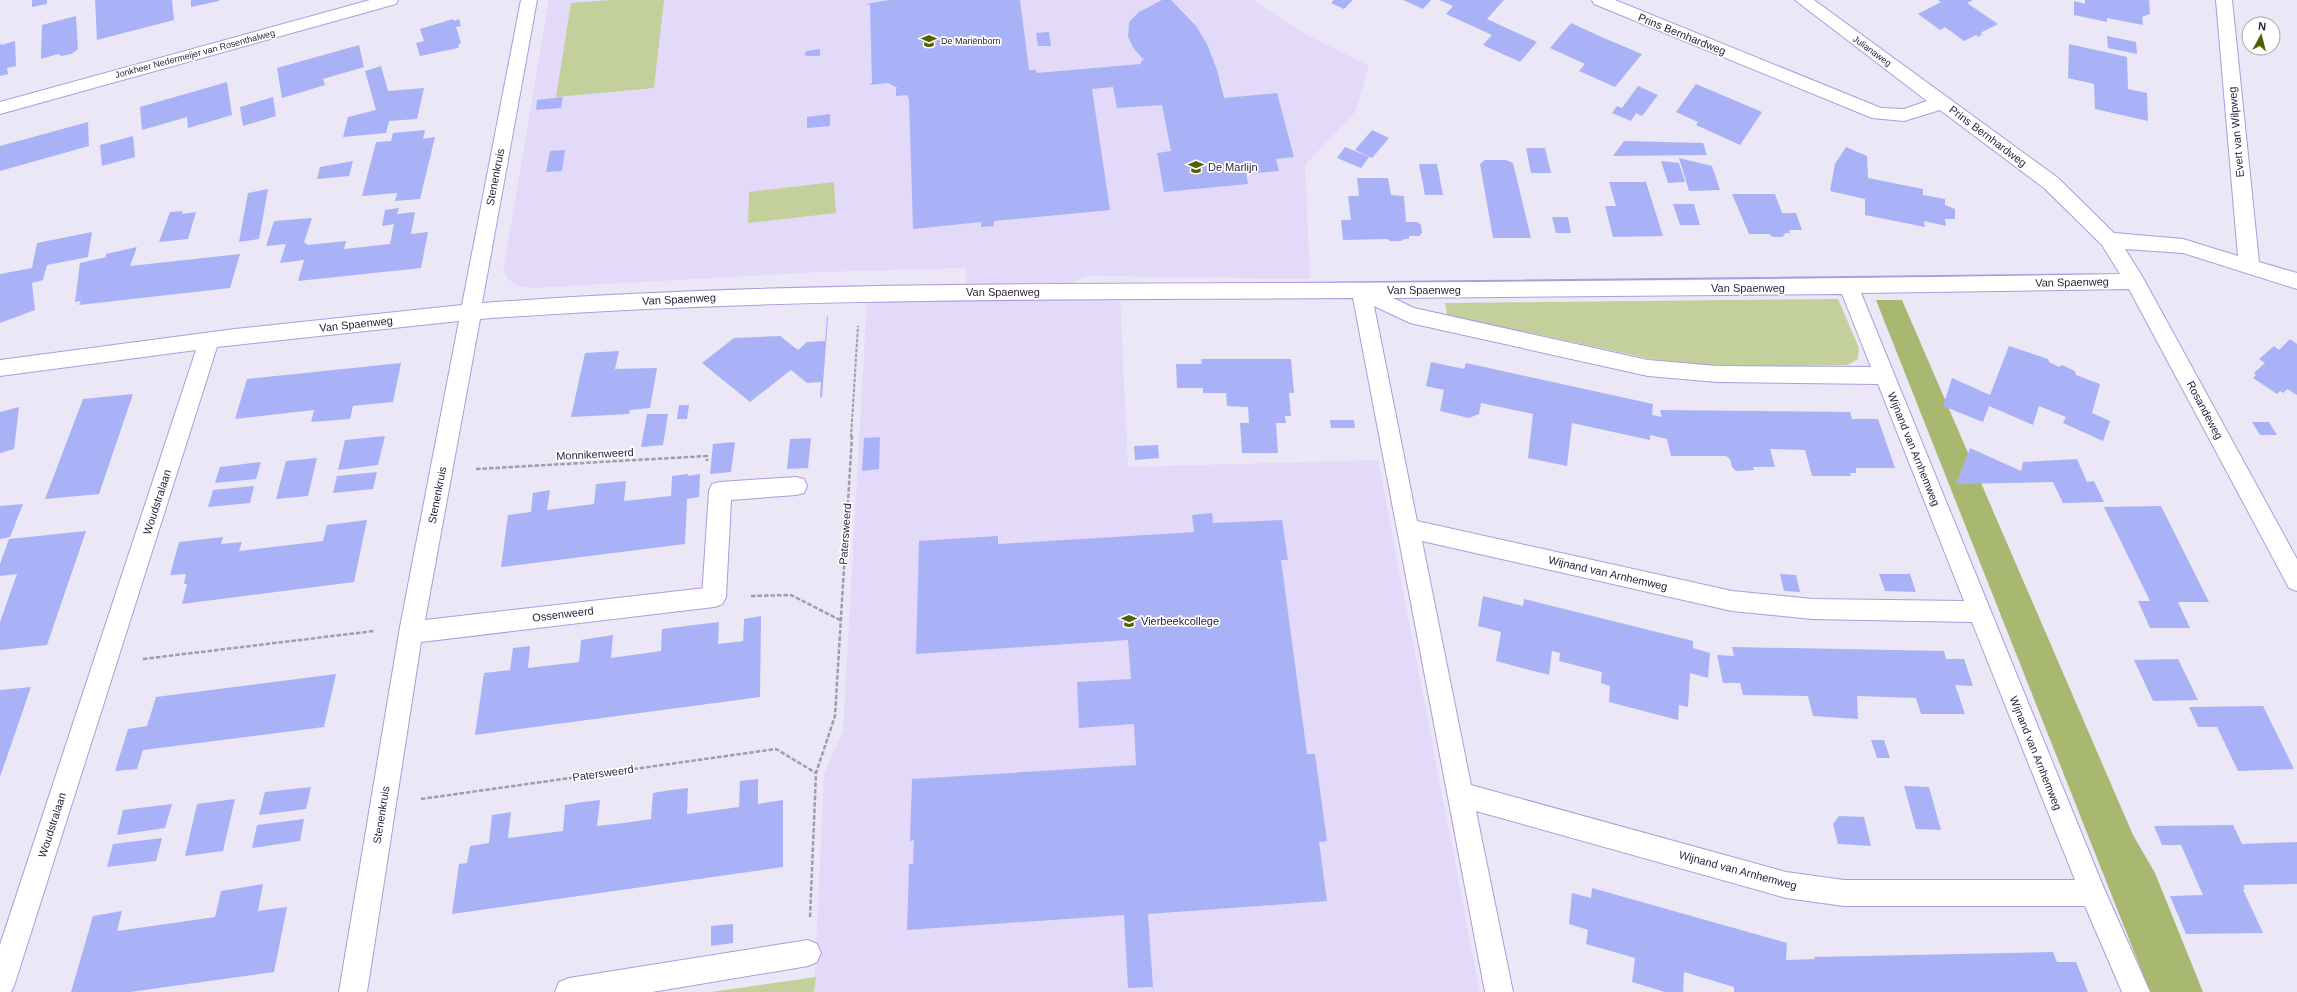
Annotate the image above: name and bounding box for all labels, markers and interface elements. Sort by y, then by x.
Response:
street label: Prins Bernhardweg [1636,11,1728,57]
north arrow [2241,16,2281,56]
text: N [2258,20,2267,33]
street label: Jonkheer Nedermeijer van Rosenthalweg [114,28,276,80]
school or university icon: De Mariënborn [920,32,938,50]
street label: Julianaweg [1851,34,1893,68]
place label: De Mariënborn [941,36,1001,46]
street label: Evert van Wilpweg [2226,86,2246,178]
street label: Prins Bernhardweg [1947,103,2029,169]
street label: Stenenkruis [484,147,507,207]
school or university icon: De Marlijn [1187,158,1205,176]
place label: De Marlijn [1208,161,1258,173]
street label: Van Spaenweg [2035,275,2109,289]
street label: Van Spaenweg [1711,282,1785,294]
street label: Van Spaenweg [1387,284,1461,296]
street label: Van Spaenweg [966,286,1040,298]
street label: Van Spaenweg [642,291,716,307]
street label: Van Spaenweg [319,314,393,334]
street label: Rosandeweg [2185,379,2225,441]
street label: Wijnand van Arnhemweg [1886,390,1942,508]
street label: Monnikenweerd [556,446,634,462]
street label: Stenenkruis [426,465,449,525]
street label: Woudstralaan [141,468,173,536]
street label: Patersweerd [837,503,853,565]
street label: Wijnand van Arnhemweg [1547,553,1669,593]
street label: Ossenweerd [532,604,594,624]
school or university icon: Vierbeekcollege [1120,612,1138,630]
place label: Vierbeekcollege [1141,615,1219,627]
street label: Wijnand van Arnhemweg [2008,694,2064,812]
street label: Patersweerd [572,763,634,783]
street label: Stenenkruis [371,785,392,845]
street label: Woudstralaan [36,791,68,859]
street label: Wijnand van Arnhemweg [1678,848,1798,892]

